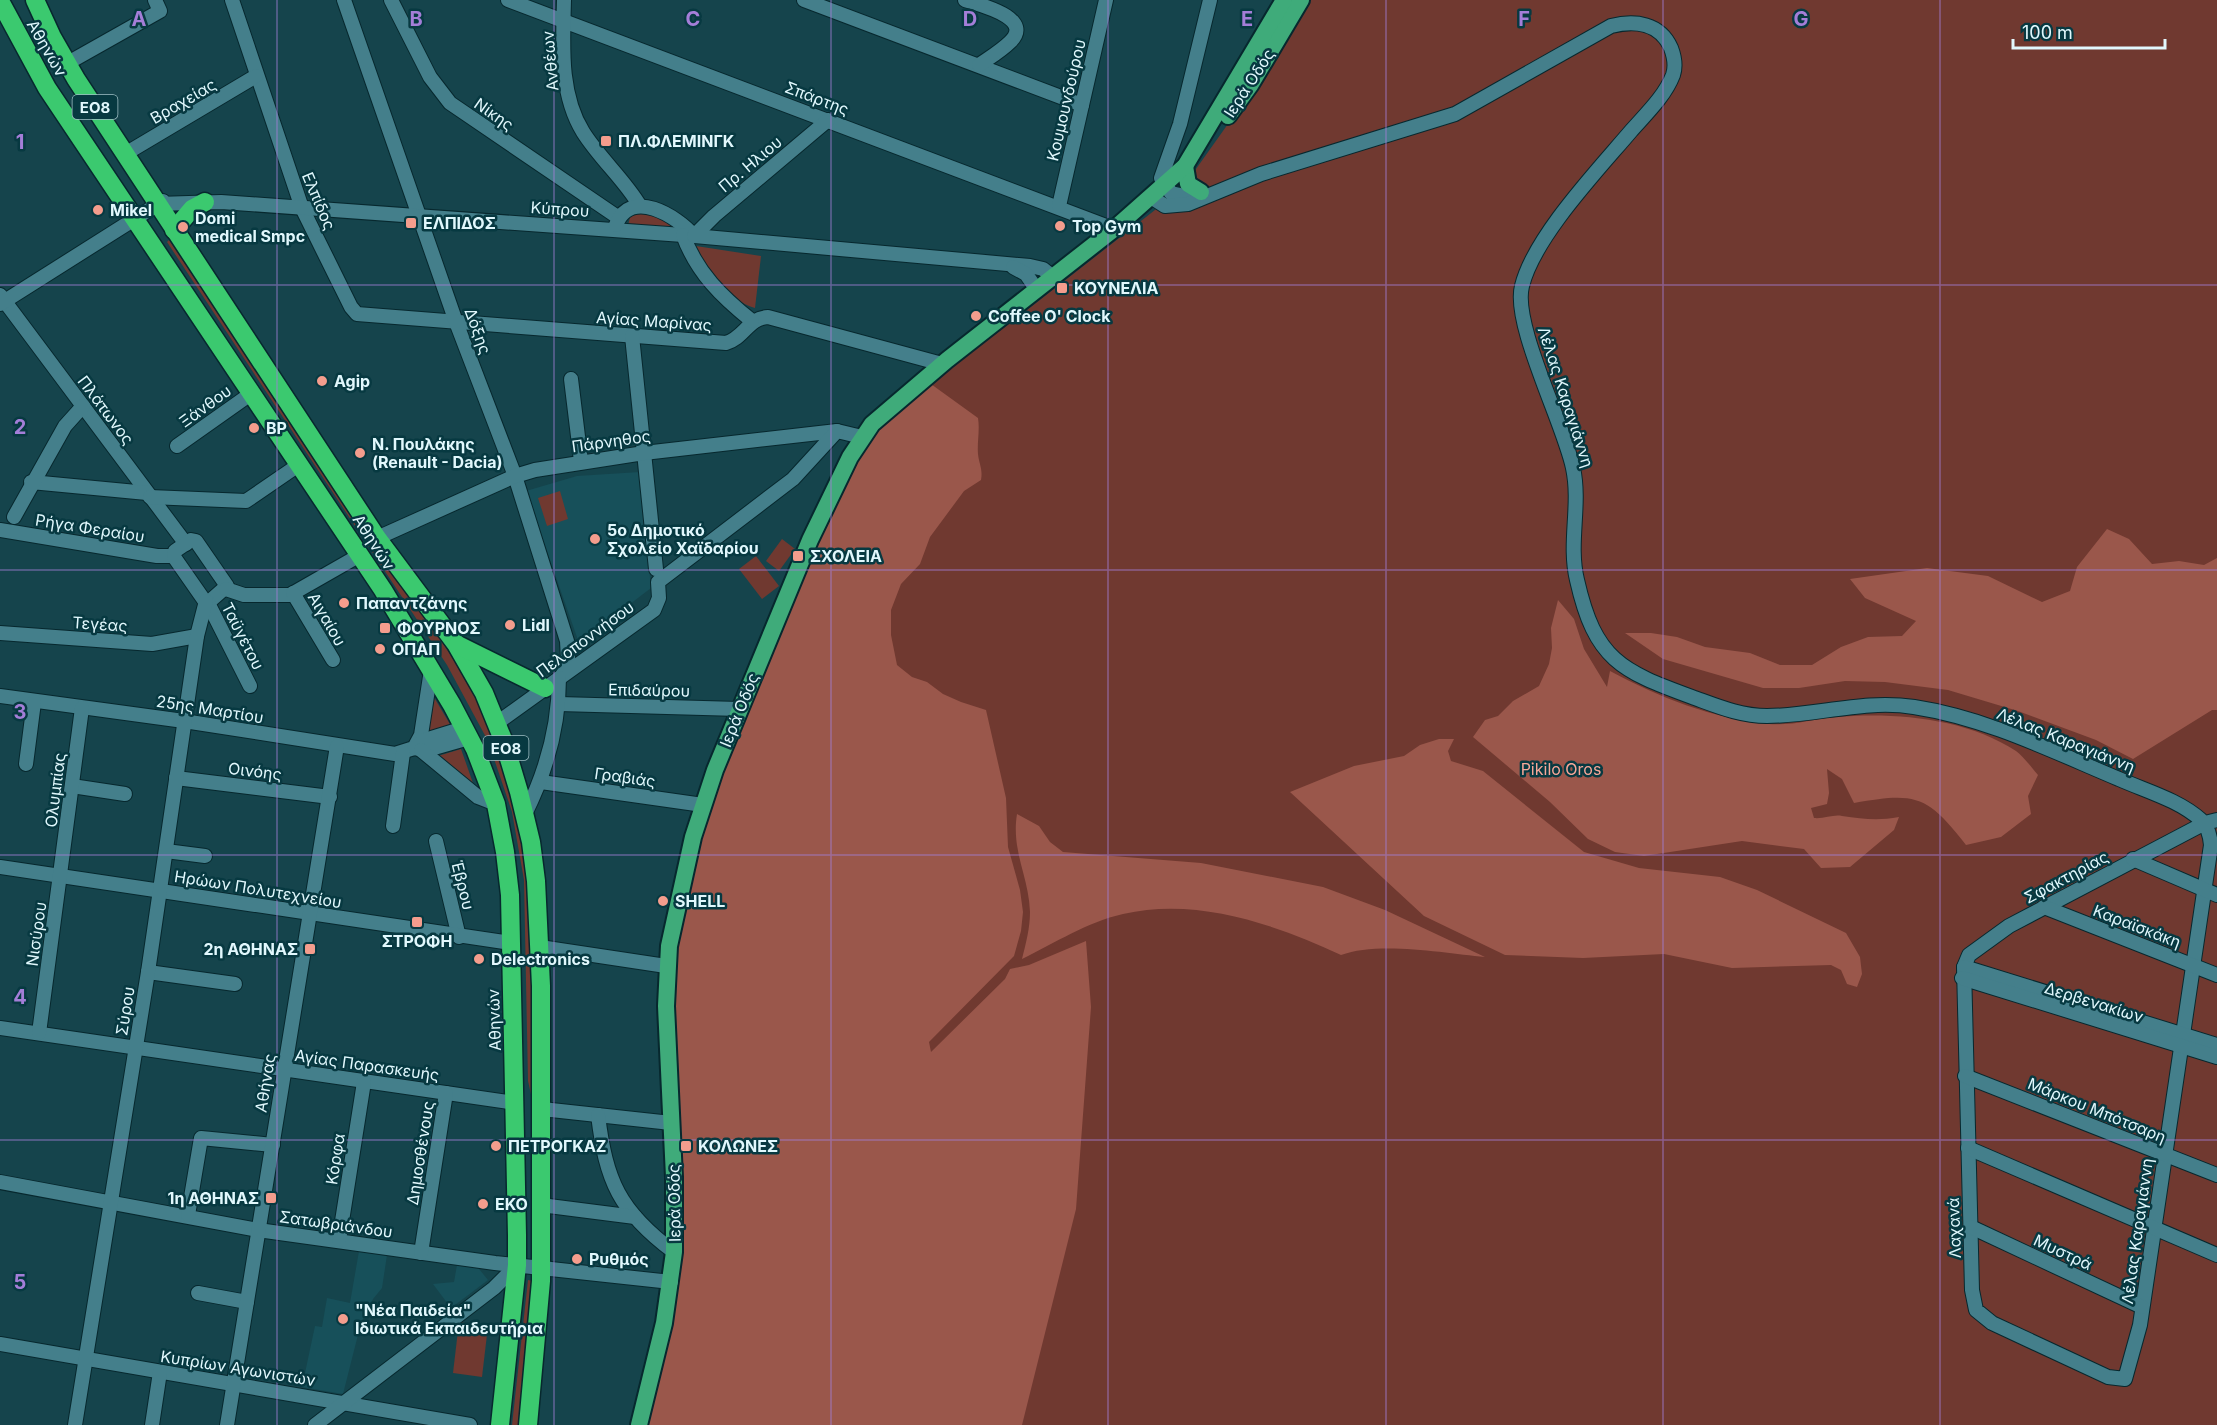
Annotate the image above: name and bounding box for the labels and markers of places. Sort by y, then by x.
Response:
place label: ΠΛ.ΦΛΕΜΙΝΓΚ [618,131,735,151]
marker: ΠΛ.ΦΛΕΜΙΝΓΚ [599,134,613,148]
place label: Mikel [110,200,152,220]
marker: Mikel [91,203,105,217]
place label: Domi medical Smpc [195,208,305,246]
place label: ΕΛΠΙΔΟΣ [423,213,496,233]
marker: ΕΛΠΙΔΟΣ [404,216,418,230]
place label: Top Gym [1072,216,1141,236]
marker: Top Gym [1053,219,1067,233]
marker: Domi medical Smpc [176,220,190,234]
place label: ΚΟΥΝΕΛΙΑ [1074,278,1159,298]
marker: ΚΟΥΝΕΛΙΑ [1055,281,1069,295]
place label: Coffee O' Clock [988,306,1111,326]
marker: Coffee O' Clock [969,309,983,323]
place label: Agip [334,371,370,391]
marker: Agip [315,374,329,388]
place label: BP [266,418,287,438]
marker: BP [247,421,261,435]
place label: Ν. Πουλάκης (Renault - Dacia) [372,434,503,472]
marker: Ν. Πουλάκης (Renault - Dacia) [353,446,367,460]
place label: 5ο Δημοτικό Σχολείο Χαϊδαρίου [607,520,759,558]
marker: 5ο Δημοτικό Σχολείο Χαϊδαρίου [588,532,602,546]
place label: ΣΧΟΛΕΙΑ [810,546,882,566]
marker: ΣΧΟΛΕΙΑ [791,549,805,563]
place label: Παπαντζάνης [356,593,467,613]
marker: Παπαντζάνης [337,596,351,610]
place label: Lidl [522,615,550,635]
place label: ΦΟΥΡΝΟΣ [397,618,481,638]
marker: Lidl [503,618,517,632]
marker: ΦΟΥΡΝΟΣ [378,621,392,635]
place label: ΟΠΑΠ [392,639,440,659]
marker: ΟΠΑΠ [373,642,387,656]
place label: SHELL [675,891,725,911]
marker: SHELL [656,894,670,908]
marker: ΣΤΡΟΦΗ [410,915,424,929]
place label: ΣΤΡΟΦΗ [382,931,452,951]
place label: 2η ΑΘΗΝΑΣ [203,939,298,959]
marker: 2η ΑΘΗΝΑΣ [303,942,317,956]
place label: Delectronics [491,949,590,969]
marker: Delectronics [472,952,486,966]
place label: ΠΕΤΡΟΓΚΑΖ [508,1136,606,1156]
place label: ΚΟΛΩΝΕΣ [698,1136,778,1156]
marker: ΠΕΤΡΟΓΚΑΖ [489,1139,503,1153]
marker: ΚΟΛΩΝΕΣ [679,1139,693,1153]
place label: 1η ΑΘΗΝΑΣ [168,1188,259,1208]
marker: 1η ΑΘΗΝΑΣ [264,1191,278,1205]
place label: EKO [495,1194,528,1214]
marker: EKO [476,1197,490,1211]
place label: Ρυθμός [589,1249,649,1269]
marker: Ρυθμός [570,1252,584,1266]
place label: "Νέα Παιδεία" Ιδιωτικά Εκπαιδευτήρια [355,1300,543,1338]
marker: "Νέα Παιδεία" Ιδιωτικά Εκπαιδευτήρια [336,1312,350,1326]

